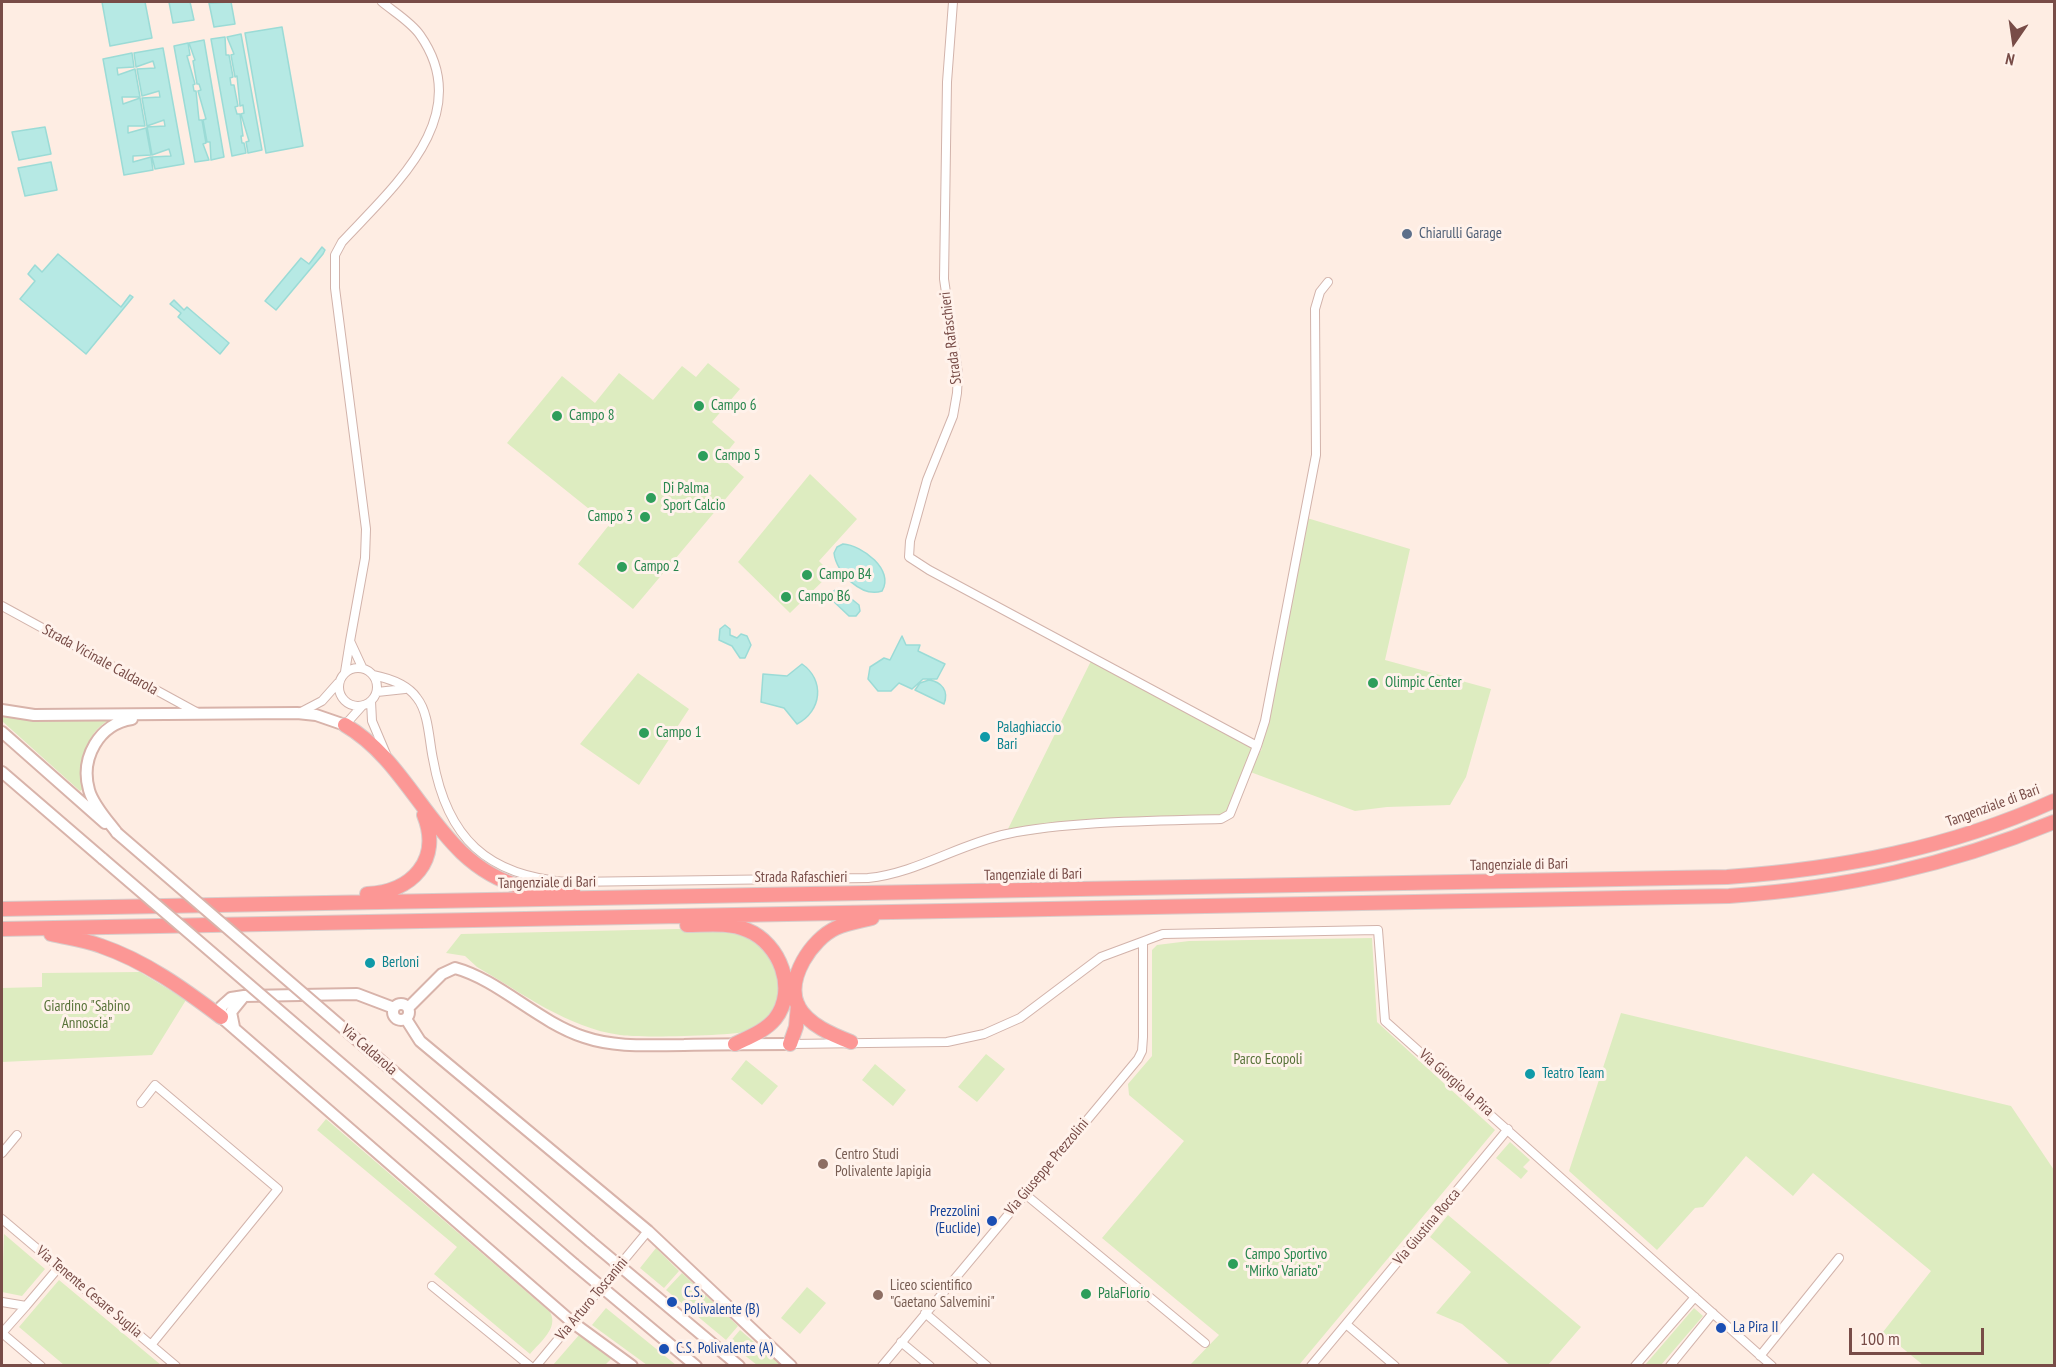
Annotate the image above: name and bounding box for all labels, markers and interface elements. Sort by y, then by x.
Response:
north arrow [1984,12,2044,72]
text: N [2003,49,2016,70]
place label: Chiarulli Garage [1419,225,1502,243]
marker: Chiarulli Garage [1400,227,1414,241]
street label: Strada Rafaschieri [936,291,966,385]
place label: Campo 6 [711,397,756,415]
marker: Campo 6 [692,399,706,413]
place label: Campo 8 [569,407,614,425]
marker: Campo 8 [550,409,564,423]
place label: Campo 5 [715,447,760,465]
marker: Campo 5 [696,449,710,463]
place label: Di Palma Sport Calcio [663,480,725,515]
marker: Di Palma Sport Calcio [644,491,658,505]
place label: Campo 3 [588,508,633,526]
marker: Campo 3 [638,510,652,524]
place label: Campo 2 [634,558,679,576]
marker: Campo 2 [615,560,629,574]
place label: Campo B4 [819,566,871,584]
marker: Campo B4 [800,568,814,582]
place label: Campo B6 [798,588,850,606]
marker: Campo B6 [779,590,793,604]
street label: Strada Vicinale Caldarola [39,621,161,699]
place label: Olimpic Center [1385,674,1462,692]
marker: Olimpic Center [1366,676,1380,690]
place label: Palaghiaccio Bari [997,719,1061,754]
place label: Campo 1 [656,724,701,742]
marker: Campo 1 [637,726,651,740]
marker: Palaghiaccio Bari [978,730,992,744]
street label: Tangenziale di Bari [1944,781,2042,831]
street label: Tangenziale di Bari [1470,855,1568,875]
street label: Tangenziale di Bari [984,865,1082,885]
street label: Strada Rafaschieri [754,869,848,887]
street label: Tangenziale di Bari [498,873,596,893]
place label: Berloni [382,954,419,972]
marker: Berloni [363,956,377,970]
park label: Giardino "Sabino Annoscia" [44,998,130,1033]
street label: Via Caldarola [337,1021,401,1079]
street label: Via Giorgio la Pira [1415,1046,1497,1120]
park label: Parco Ecopoli [1234,1051,1302,1069]
place label: Teatro Team [1542,1065,1604,1083]
marker: Teatro Team [1523,1067,1537,1081]
street label: Via Giuseppe Prezzolini [1001,1115,1093,1219]
place label: Centro Studi Polivalente Japigia [835,1146,931,1181]
marker: Centro Studi Polivalente Japigia [816,1157,830,1171]
street label: Via Giustina Rocca [1390,1185,1464,1269]
place label: Prezzolini (Euclide) [930,1203,980,1238]
marker: Prezzolini (Euclide) [985,1214,999,1228]
street label: Via Tenente Cesare Suglia [32,1242,146,1342]
place label: Campo Sportivo "Mirko Variato" [1245,1246,1327,1281]
street label: Via Arturo Toscanini [552,1254,632,1344]
marker: Campo Sportivo "Mirko Variato" [1226,1257,1240,1271]
place label: Liceo scientifico "Gaetano Salvemini" [890,1277,995,1312]
place label: C.S. Polivalente (B) [684,1284,759,1319]
place label: PalaFlorio [1098,1285,1150,1303]
marker: PalaFlorio [1079,1287,1093,1301]
marker: Liceo scientifico "Gaetano Salvemini" [871,1288,885,1302]
marker: C.S. Polivalente (B) [665,1295,679,1309]
scale bar [1852,1316,1987,1354]
place label: La Pira II [1733,1319,1778,1337]
marker: La Pira II [1714,1321,1728,1335]
text: 100 m [1860,1327,1900,1350]
place label: C.S. Polivalente (A) [676,1340,773,1358]
marker: C.S. Polivalente (A) [657,1342,671,1356]

